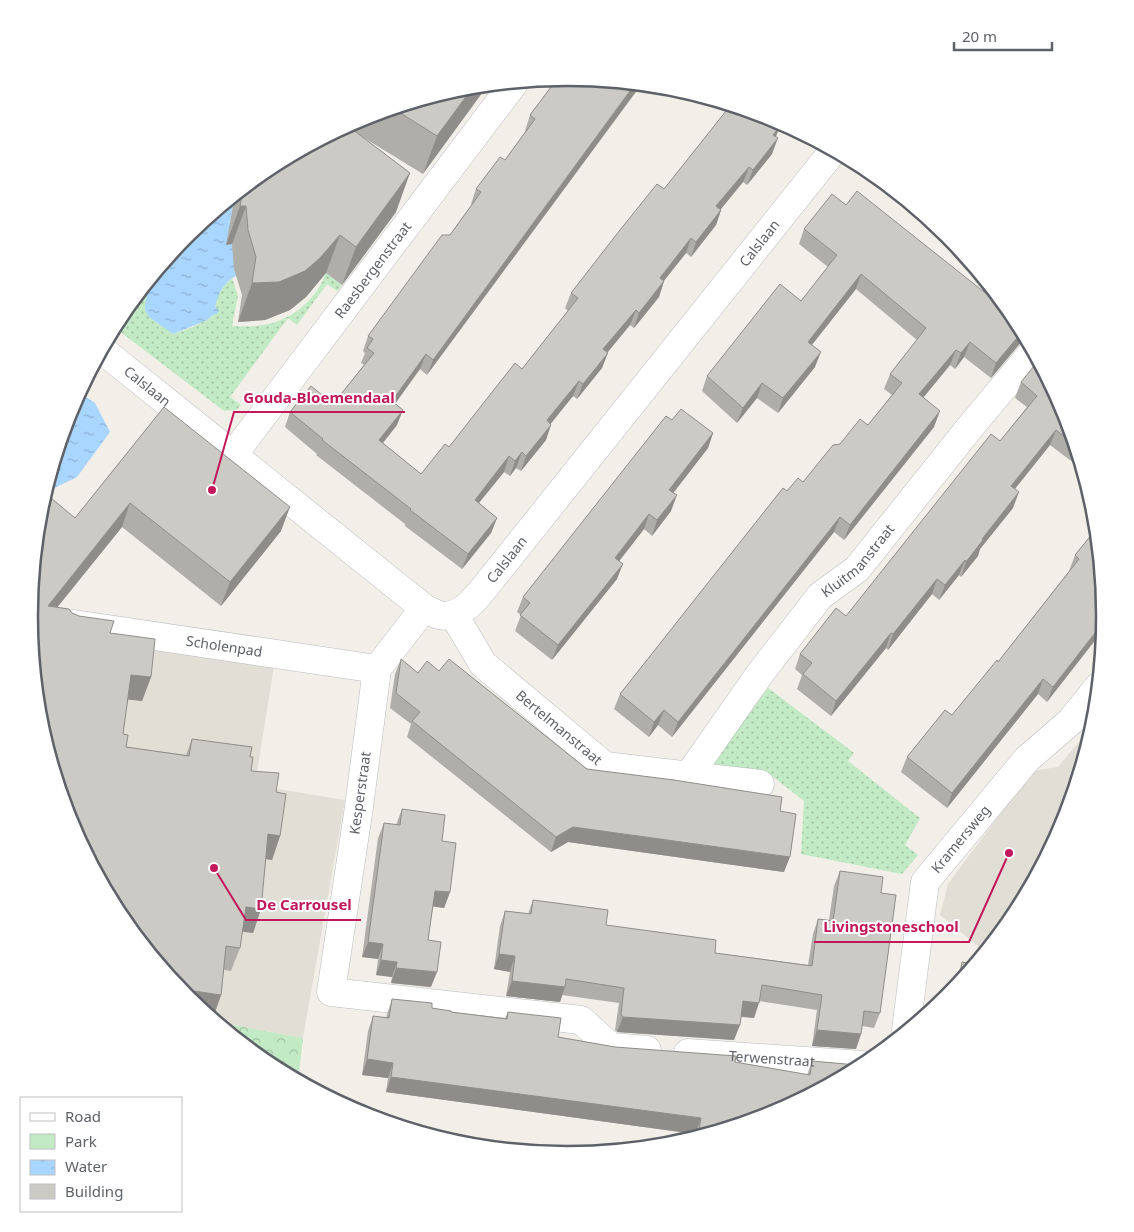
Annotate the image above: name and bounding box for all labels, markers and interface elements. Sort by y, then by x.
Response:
scale bar [954,20,1052,52]
text: 20 m [962,26,997,46]
street label: Calslaan [734,215,784,270]
street label: Raesbergenstraat [330,217,415,322]
street label: Calslaan [120,361,175,411]
callout: Gouda-Bloemendaal [234,382,405,412]
text: Gouda-Bloemendaal [243,387,395,407]
street label: Kluitmanstraat [817,520,898,601]
street label: Calslaan [482,532,531,587]
street label: Scholenpad [185,631,264,661]
street label: Bertelmanstraat [512,686,606,769]
street label: Kesperstraat [344,750,375,836]
street label: Kramersweg [926,801,994,877]
callout: De Carrousel [246,890,361,920]
text: De Carrousel [256,894,352,914]
callout: Livingstoneschool [814,912,969,942]
text: Livingstoneschool [823,916,959,936]
street label: Terwenstraat [728,1046,815,1071]
legend [20,1097,182,1212]
text: Road [65,1106,101,1126]
text: Park [65,1131,97,1151]
text: Water [65,1156,107,1176]
text: Building [65,1181,123,1201]

